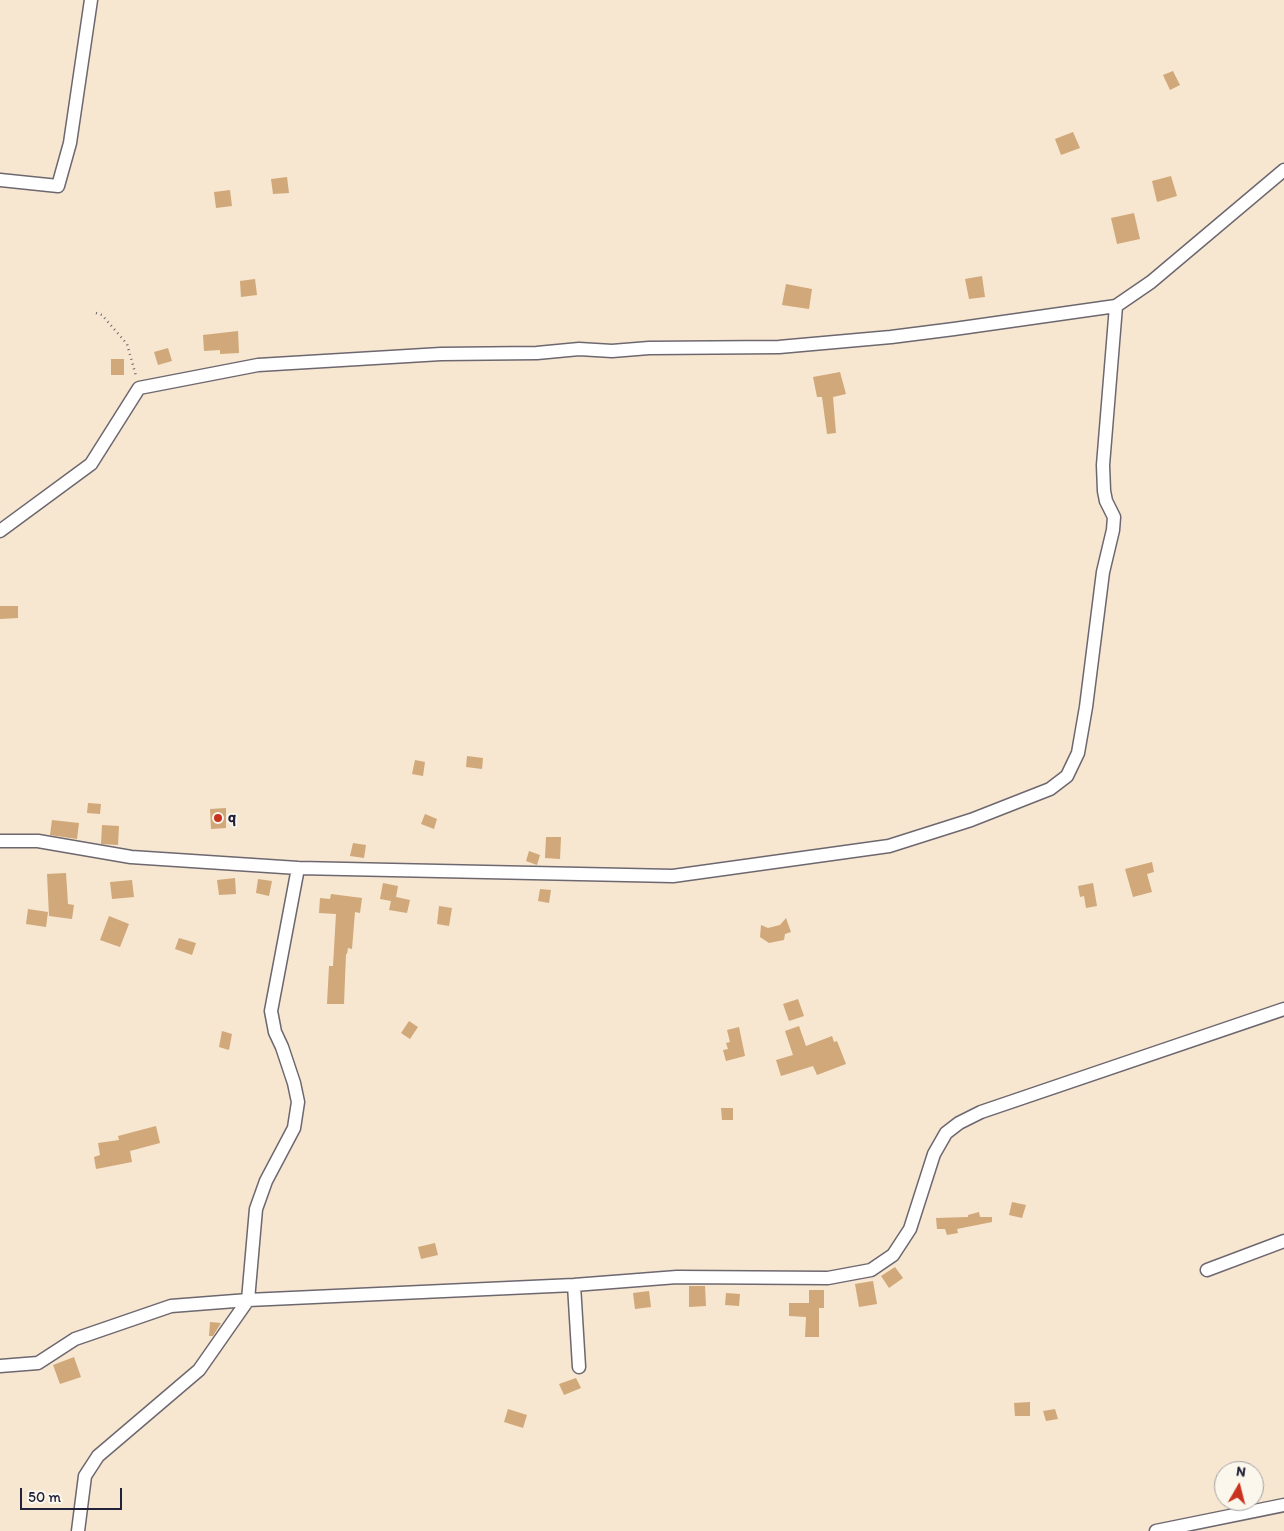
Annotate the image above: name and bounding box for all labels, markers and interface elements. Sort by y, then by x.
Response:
place label: q [228,808,236,828]
marker: q [212,812,224,824]
north arrow [1214,1461,1264,1511]
text: N [1235,1463,1247,1481]
scale bar [22,1478,125,1510]
text: 50 m [28,1488,61,1506]

